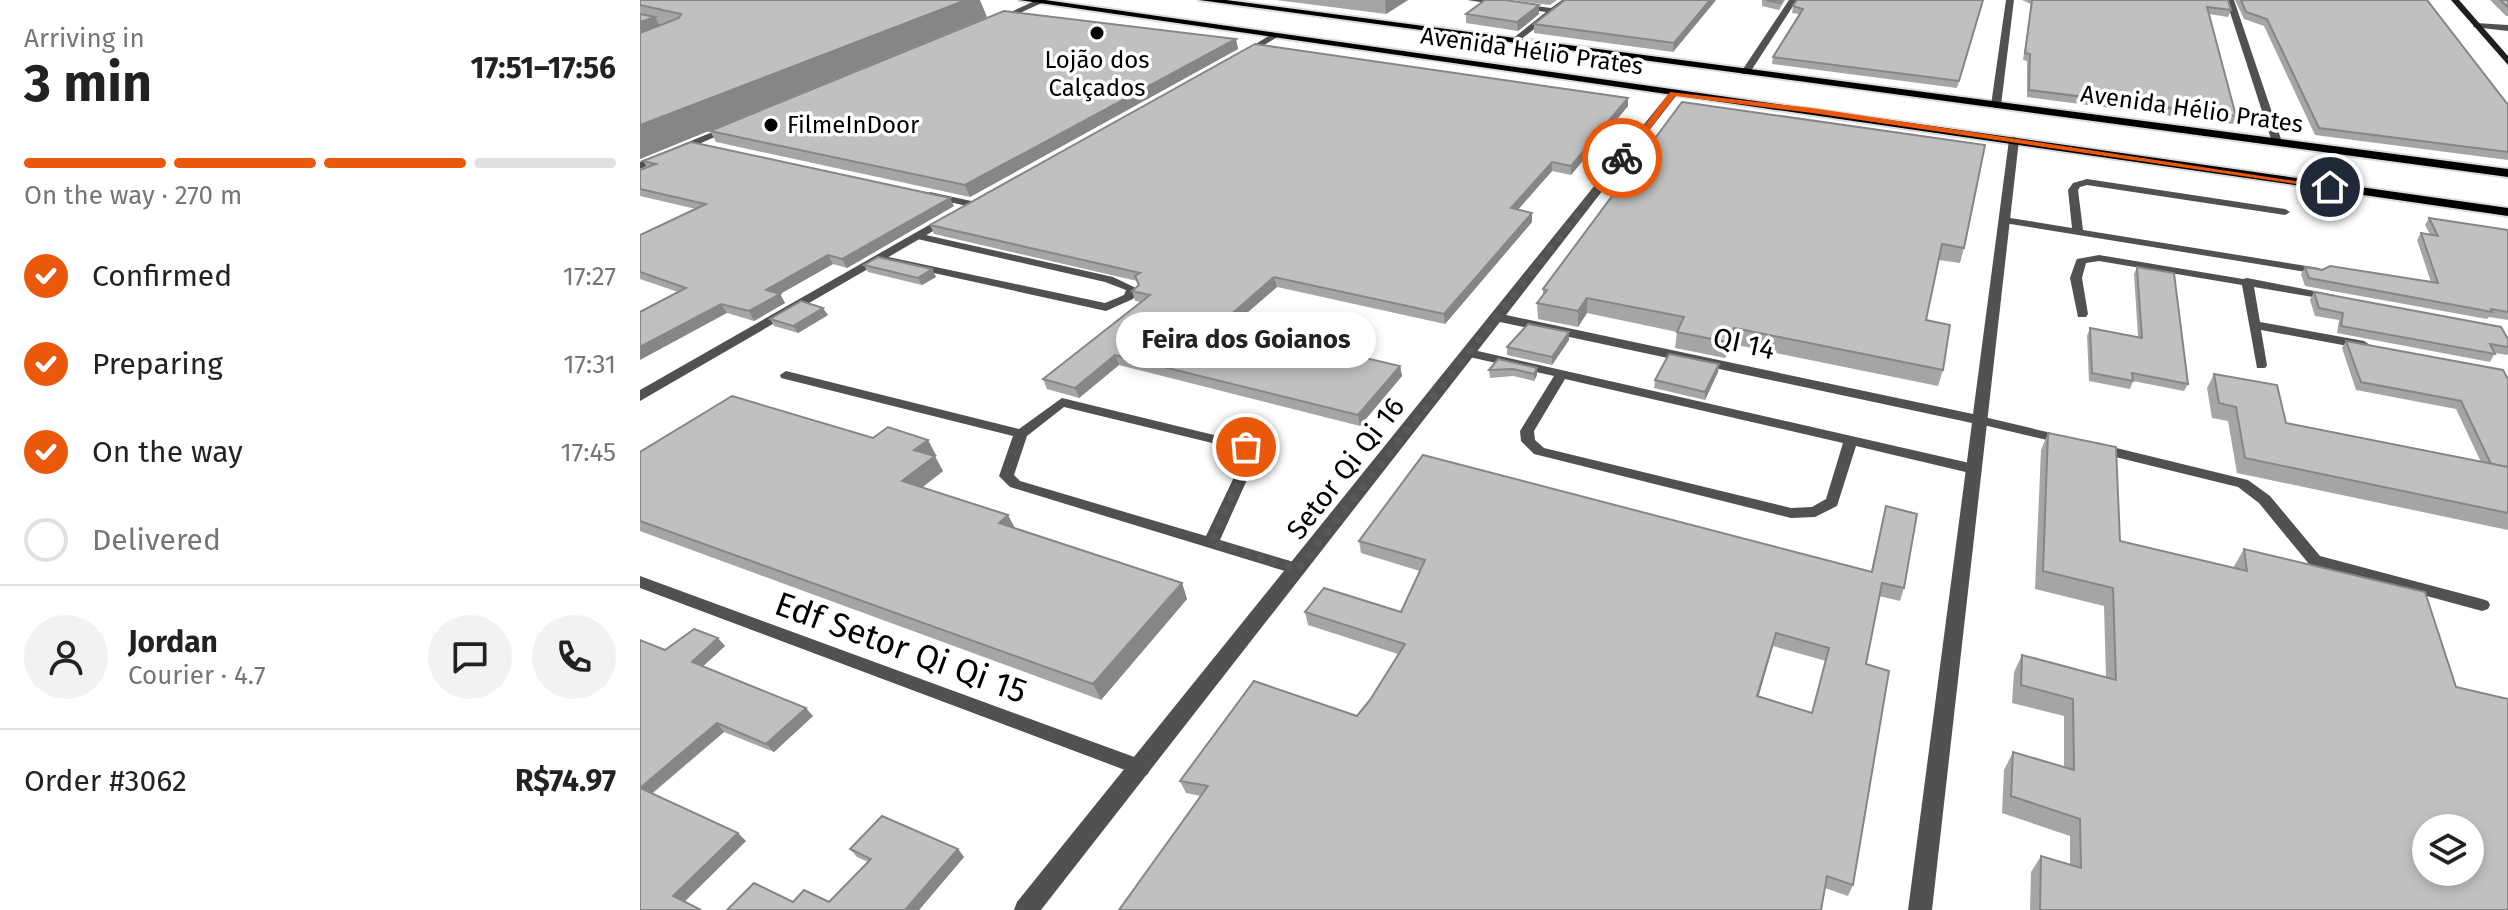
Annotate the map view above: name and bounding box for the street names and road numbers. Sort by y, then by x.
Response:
street label: Avenida Hélio Prates [1419,22,1645,80]
street label: Avenida Hélio Prates [2079,80,2305,138]
street label: QI 14 [1710,321,1778,366]
street label: Setor Qi Qi 16 [1280,391,1411,546]
street label: Edf Setor Qi Qi 15 [769,583,1032,712]

